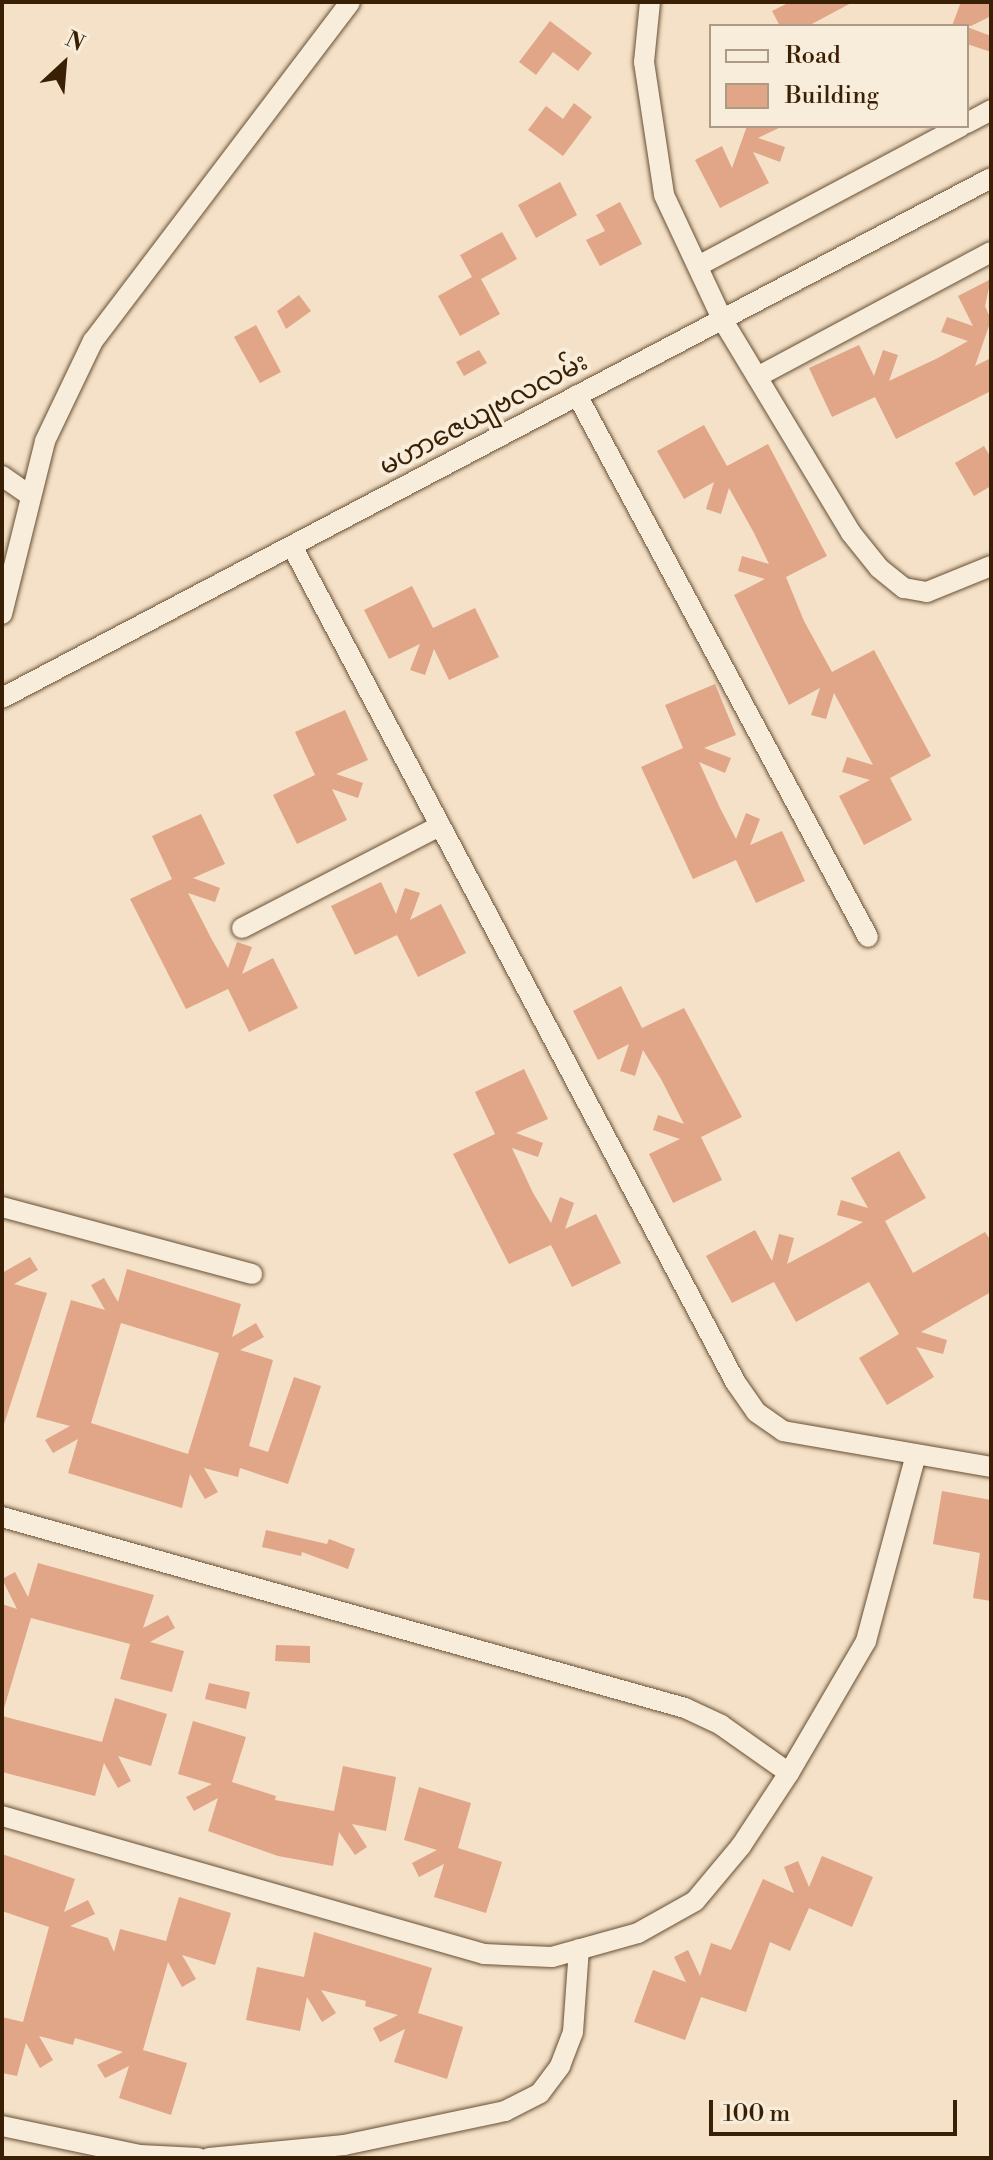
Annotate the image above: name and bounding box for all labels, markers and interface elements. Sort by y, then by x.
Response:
north arrow [24,24,104,104]
legend [709,24,969,128]
text: N [61,26,88,58]
text: Road [785,41,841,71]
text: Building [785,81,879,111]
street label: မဟာဇေယျဗလလမ်း [375,347,593,483]
scale bar [713,2084,961,2134]
text: 100 m [723,2099,790,2129]

